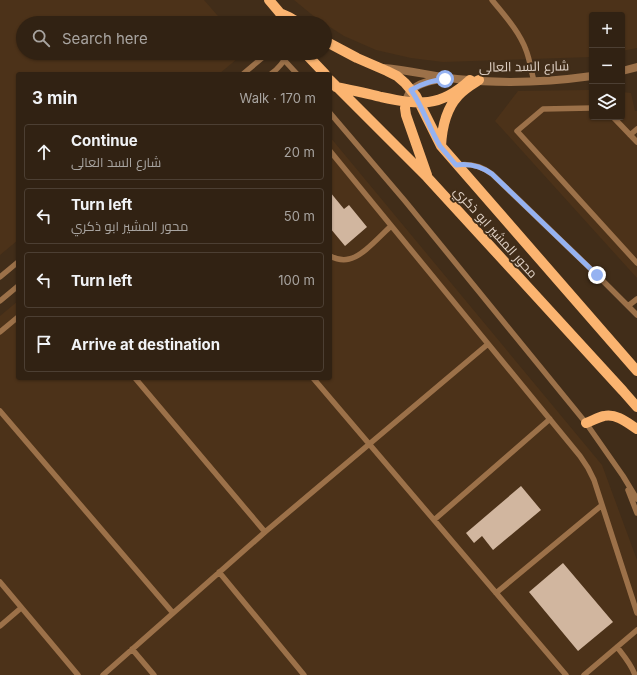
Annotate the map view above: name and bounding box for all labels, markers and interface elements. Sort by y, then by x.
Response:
map controls [589,12,625,120]
button: + [589,12,625,48]
search box [16,16,332,60]
icon: search [30,27,52,49]
text: Search here [62,29,148,48]
button: − [589,48,625,84]
street label: شارع السد العالى [479,57,569,76]
route start [436,70,454,88]
button: layers [589,84,625,120]
text: 3 min [32,88,78,108]
text: Walk · 170 m [240,90,316,106]
text: Continue [71,131,138,150]
icon: ahead [33,141,55,163]
text: 20 m [284,144,315,160]
text: شارع السد العالى [71,154,161,170]
street label: محور المشير ابو ذكري [449,183,541,283]
text: Turn left [71,195,132,214]
icon: left [33,205,55,227]
text: 50 m [284,208,315,224]
text: محور المشير ابو ذكري [71,218,188,234]
route end [588,266,606,284]
icon: left [33,269,55,291]
text: Turn left [71,271,132,290]
text: 100 m [278,272,315,288]
icon: arrive [33,333,55,355]
text: Arrive at destination [71,335,220,354]

